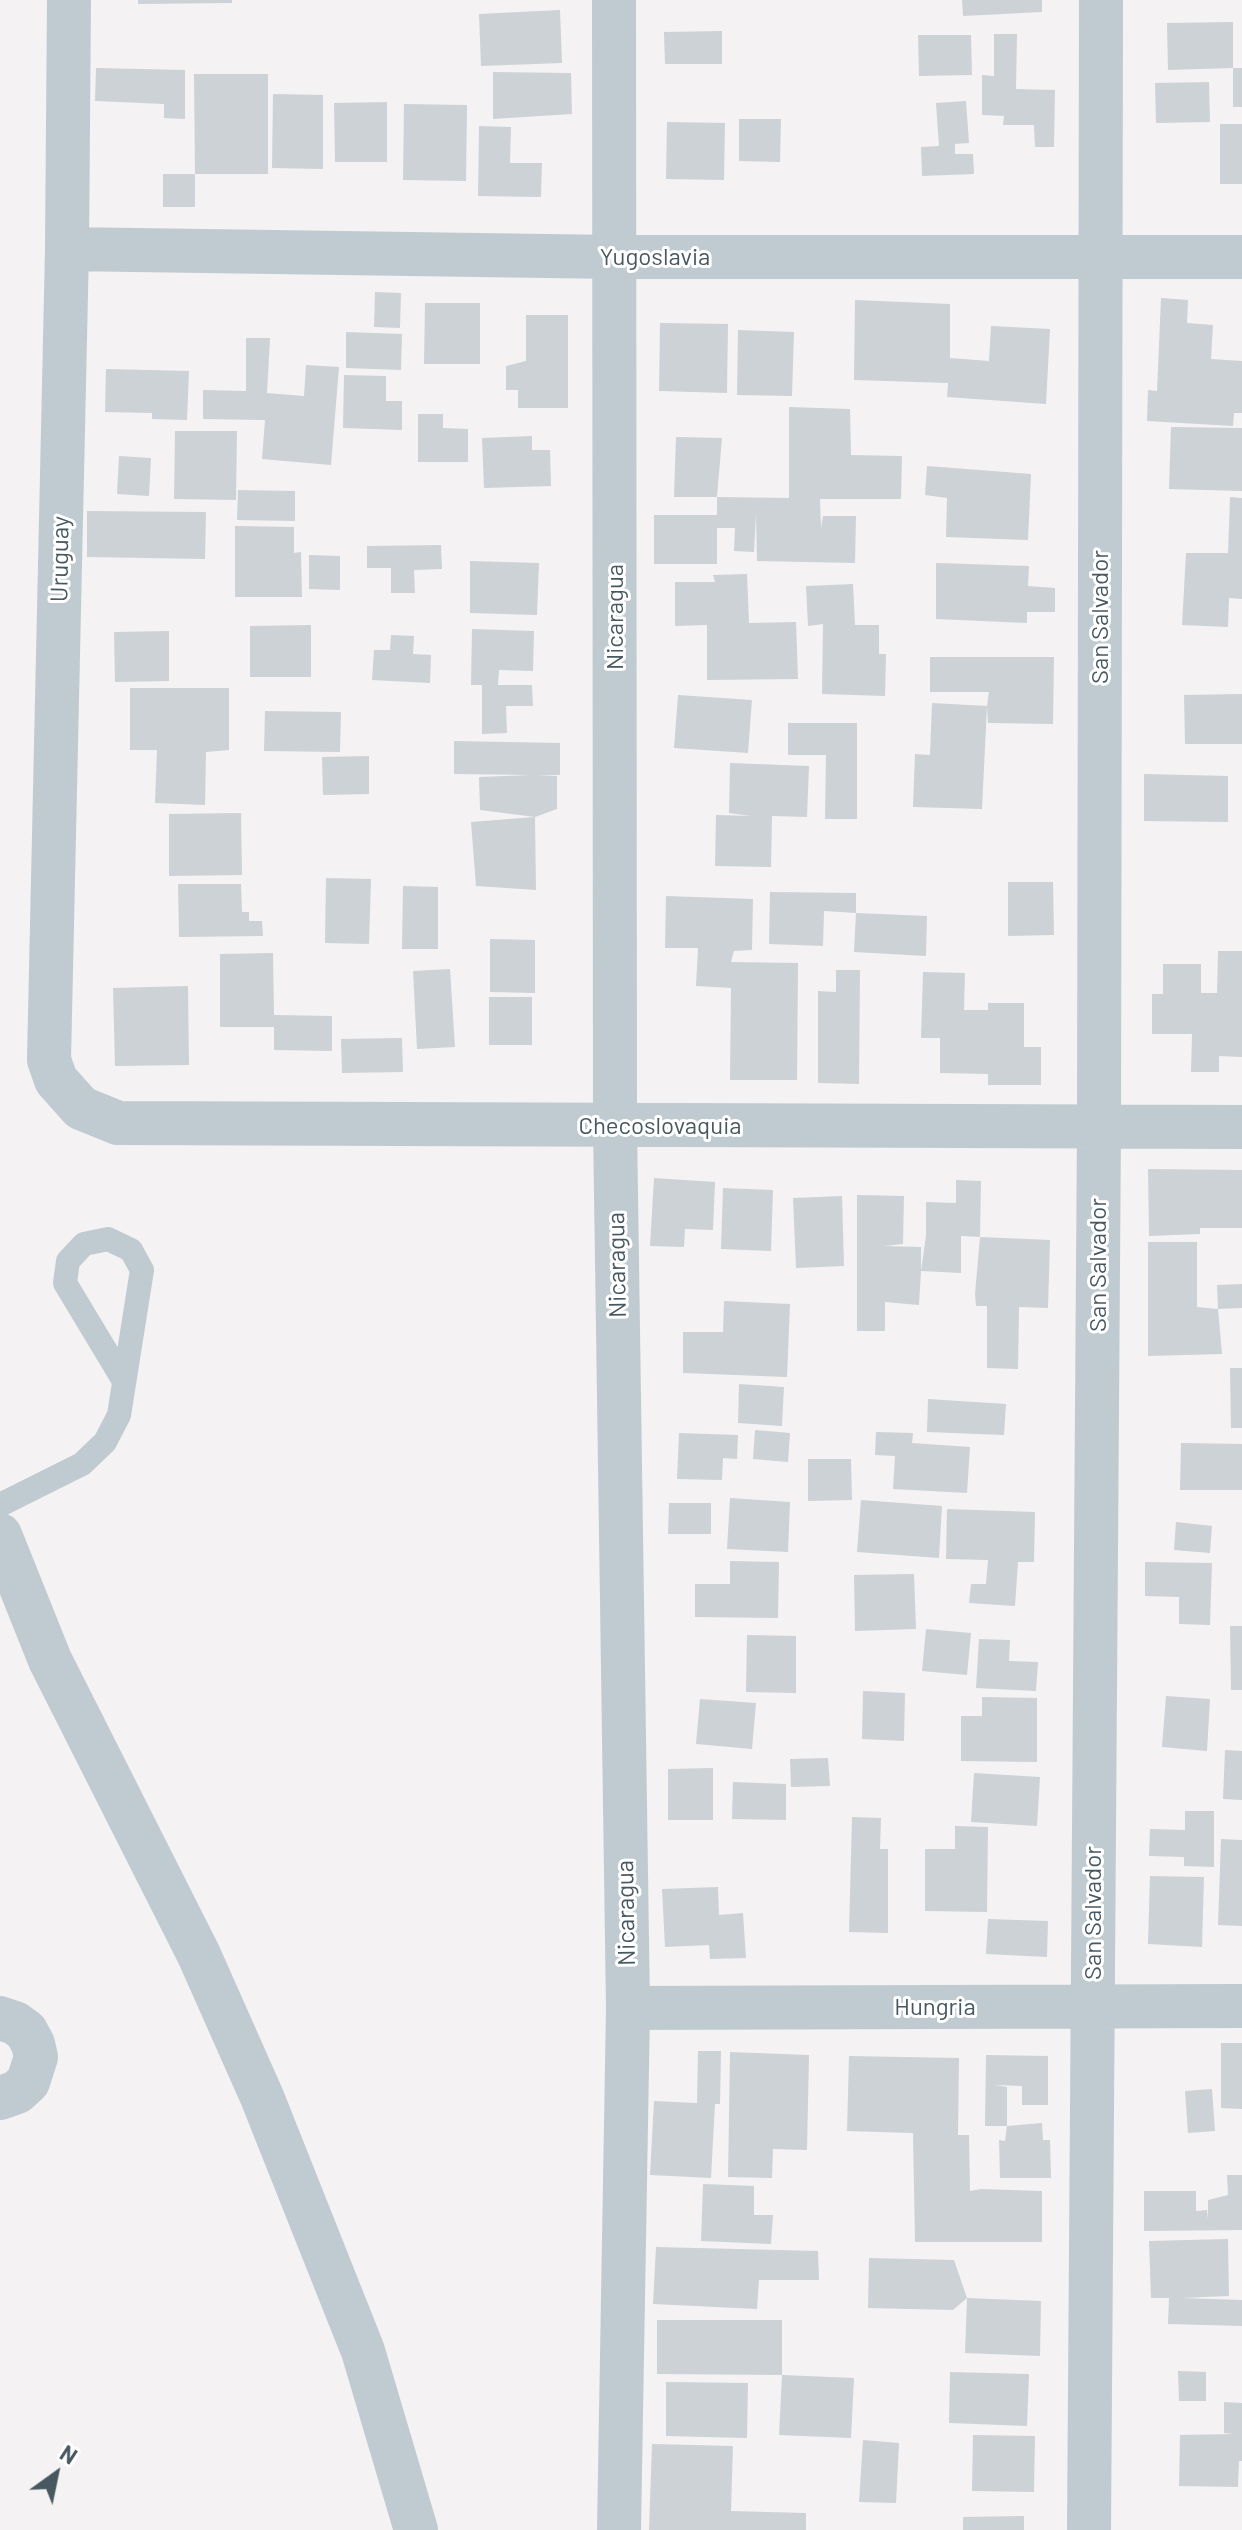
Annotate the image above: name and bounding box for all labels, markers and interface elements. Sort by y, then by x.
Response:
street label: Yugoslavia [600,243,710,271]
street label: Uruguay [45,516,75,602]
street label: San Salvador [1086,550,1114,684]
street label: Nicaragua [601,564,629,670]
street label: Checoslovaquia [578,1112,742,1140]
street label: San Salvador [1084,1198,1112,1332]
street label: Nicaragua [602,1212,632,1318]
street label: San Salvador [1079,1846,1107,1980]
street label: Nicaragua [611,1860,641,1966]
street label: Hungria [894,1993,976,2021]
north arrow [16,2434,96,2514]
text: N [56,2439,82,2469]

